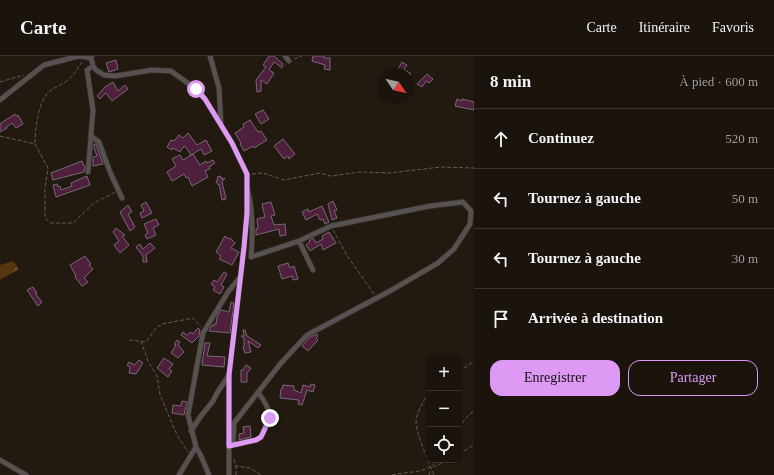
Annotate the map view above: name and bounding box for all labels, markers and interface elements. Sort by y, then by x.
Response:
text: Carte [20,17,66,38]
text: Carte [586,20,617,35]
text: Itinéraire [639,20,690,35]
text: Favoris [712,20,754,35]
north arrow [378,68,414,104]
text: 8 min [490,72,531,91]
text: À pied · 600 m [679,74,758,89]
route start [187,80,205,98]
icon: ahead [490,128,512,150]
text: Continuez [528,130,594,146]
text: 520 m [725,131,758,146]
icon: left [490,188,512,210]
text: Tournez à gauche [528,190,641,206]
text: 50 m [732,191,758,206]
icon: left [490,248,512,270]
text: Tournez à gauche [528,250,641,266]
text: 30 m [732,251,758,266]
icon: arrive [490,308,512,330]
text: Arrivée à destination [528,310,663,326]
map controls [426,355,462,463]
button: + [426,355,462,391]
button: Enregistrer [490,360,620,396]
button: Partager [628,360,758,396]
button: − [426,391,462,427]
route end [261,409,279,427]
button: locate [426,427,462,463]

